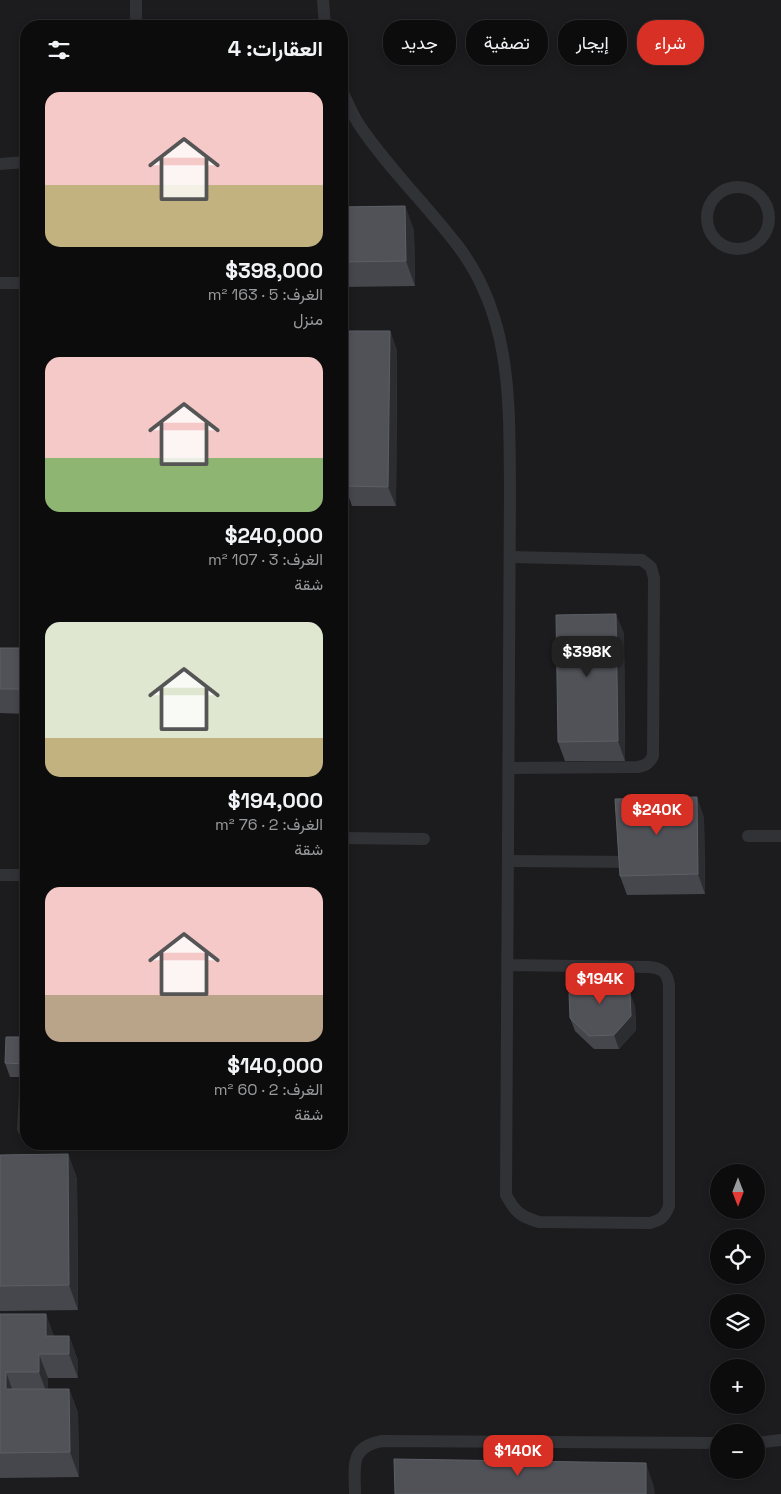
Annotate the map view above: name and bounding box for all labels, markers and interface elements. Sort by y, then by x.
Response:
chip: جديد [383,20,456,65]
chip: تصفية [466,20,548,65]
chip: إيجار [558,20,627,65]
chip: شراء [637,20,704,65]
text: العقارات: 4 [228,35,323,62]
icon: filters [45,36,73,64]
icon: home [139,124,229,214]
text: $398,000 [225,257,323,284]
text: الغرف: 5 · 163 m² [208,284,323,305]
text: منزل [293,309,323,330]
icon: home [139,389,229,479]
text: $240,000 [225,522,323,549]
text: الغرف: 3 · 107 m² [208,549,323,570]
text: شقة [294,574,323,595]
pin: $398K [552,636,622,678]
text: $398K [563,641,611,662]
icon: home [139,654,229,744]
text: $194,000 [228,787,323,814]
pin: $240K [622,794,692,836]
text: $240K [632,799,682,820]
text: الغرف: 2 · 76 m² [215,814,323,835]
text: شقة [294,839,323,860]
icon: home [139,919,229,1009]
pin: $194K [565,962,635,1005]
text: $194K [576,968,624,989]
text: $140,000 [227,1052,323,1079]
text: الغرف: 2 · 60 m² [214,1079,323,1100]
text: شقة [294,1104,323,1125]
north arrow [710,1164,765,1219]
map controls [710,1164,765,1479]
button: locate [710,1229,765,1284]
button: layers [710,1294,765,1349]
button: + [710,1359,765,1414]
button: − [710,1424,765,1479]
pin: $140K [483,1434,553,1477]
text: $140K [494,1440,542,1461]

